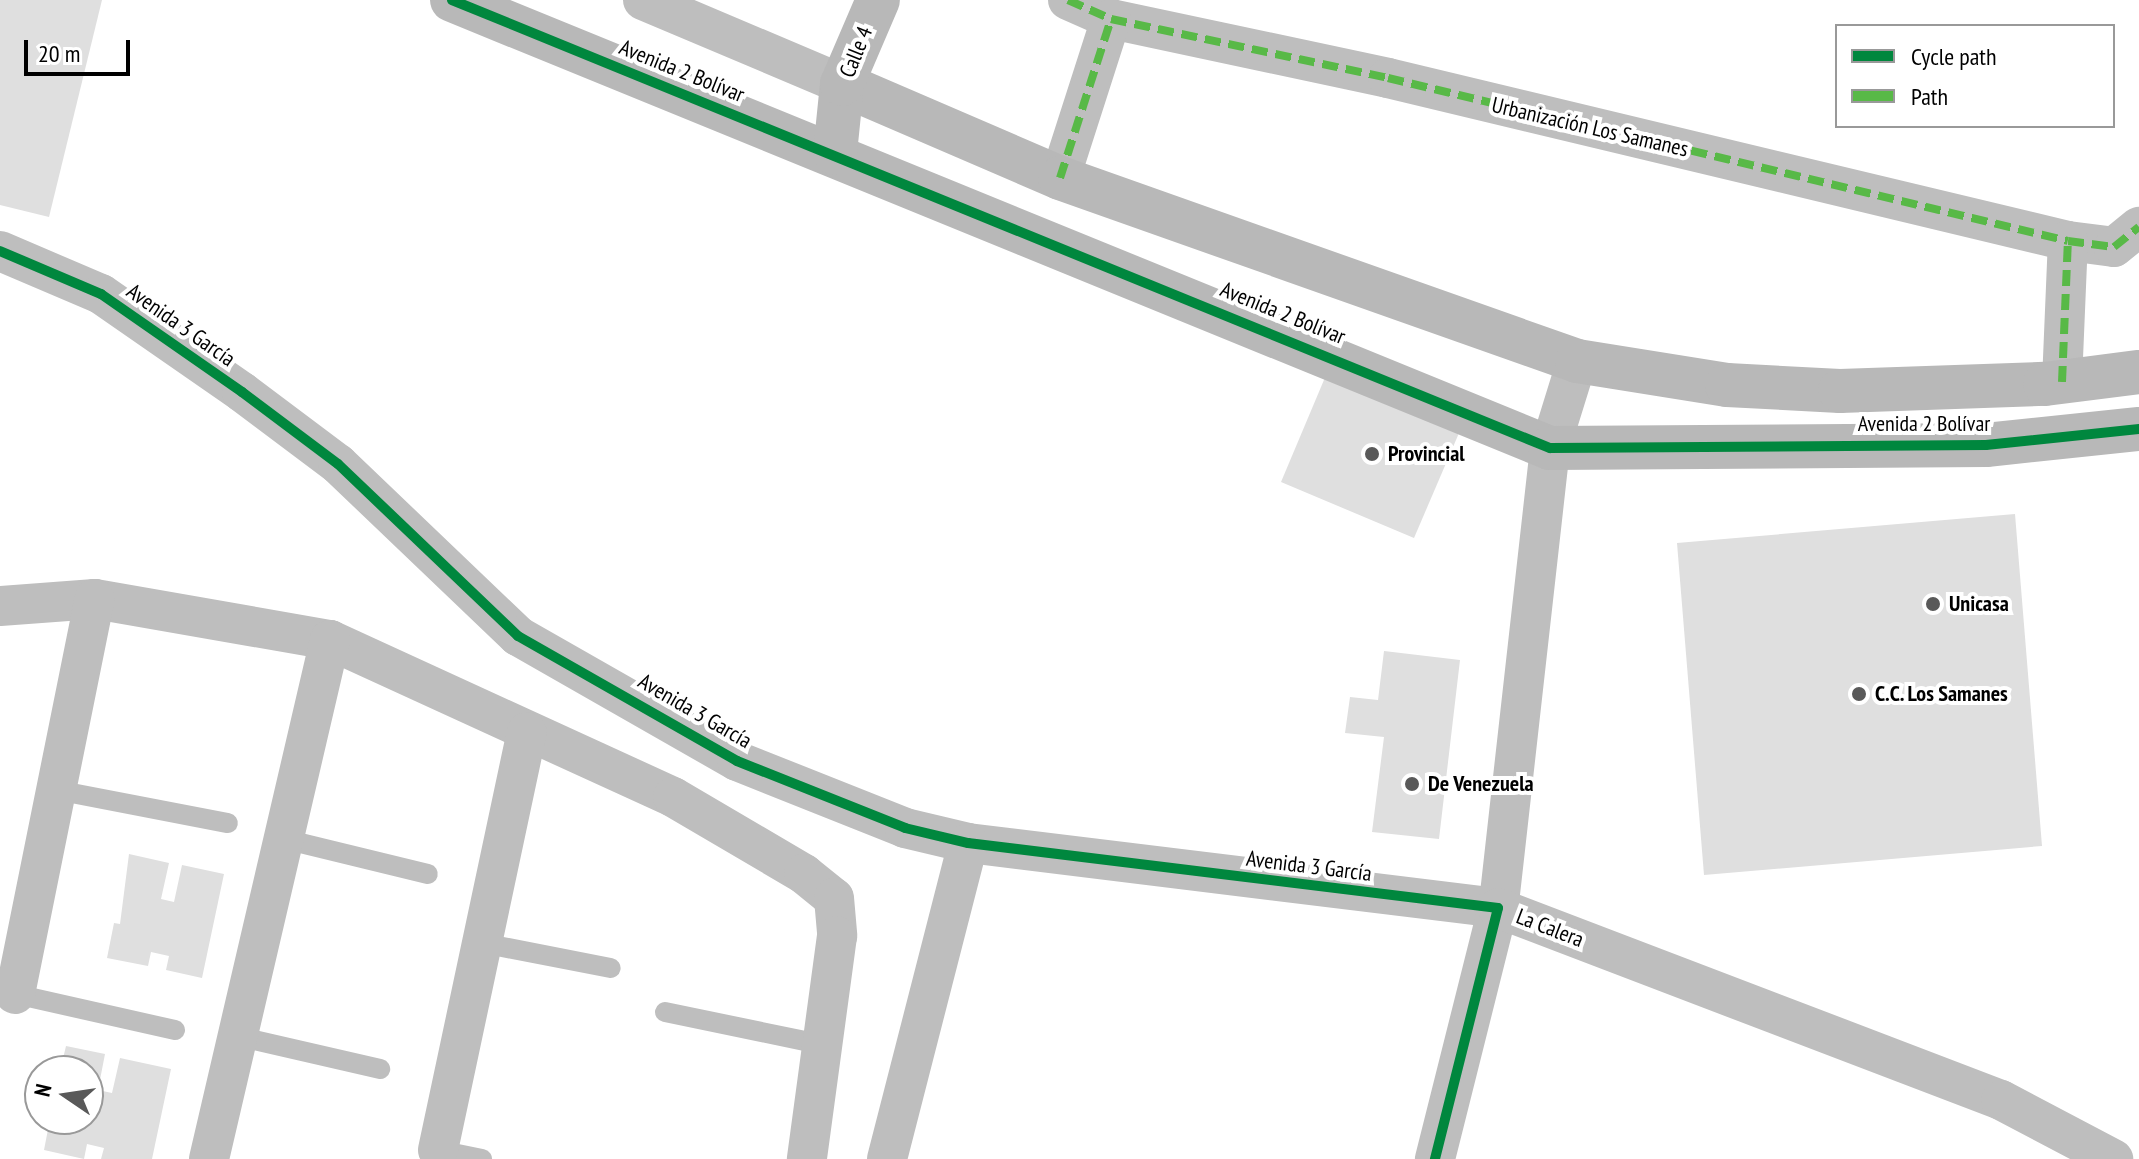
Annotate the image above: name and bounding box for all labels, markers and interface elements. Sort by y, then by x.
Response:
street label: Calle 4 [834,23,878,81]
scale bar [28,24,134,74]
legend [1835,24,2115,128]
street label: Avenida 2 Bolívar [616,34,748,108]
text: 20 m [38,38,80,69]
text: Cycle path [1911,41,1997,72]
text: Path [1911,81,1948,112]
street label: Urbanización Los Samanes [1489,92,1691,162]
street label: Avenida 2 Bolívar [1217,276,1349,350]
street label: Avenida 3 García [122,278,240,372]
street label: Avenida 2 Bolívar [1858,411,1990,437]
place label: Provincial [1388,441,1465,467]
marker: Provincial [1363,445,1381,463]
place label: Unicasa [1949,591,2009,617]
marker: Unicasa [1924,595,1942,613]
street label: Avenida 3 García [634,668,756,754]
place label: C.C. Los Samanes [1875,681,2009,707]
marker: C.C. Los Samanes [1850,685,1868,703]
place label: De Venezuela [1428,771,1534,797]
marker: De Venezuela [1403,775,1421,793]
street label: Avenida 3 García [1245,845,1373,887]
street label: La Calera [1513,903,1587,953]
north arrow [24,1055,104,1135]
text: N [28,1081,58,1099]

